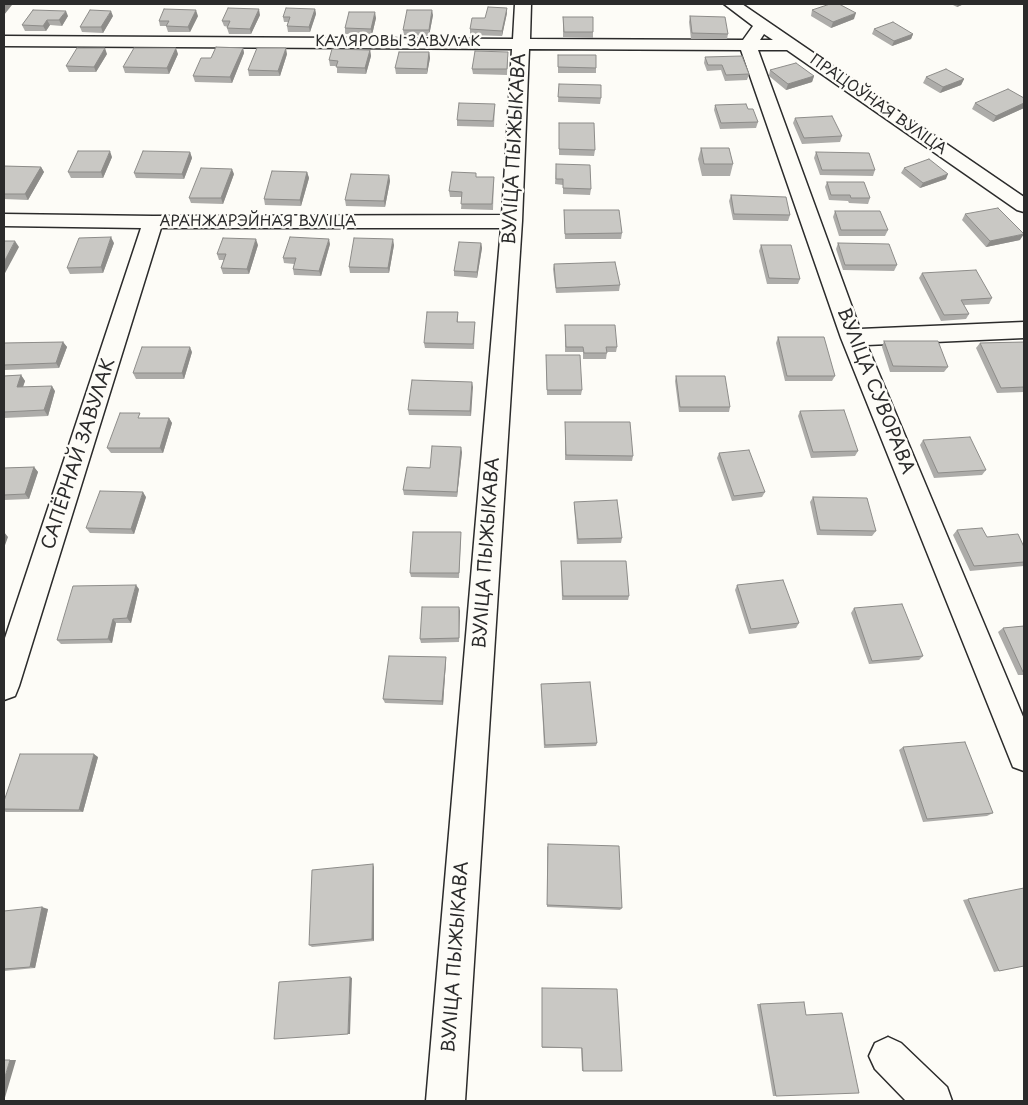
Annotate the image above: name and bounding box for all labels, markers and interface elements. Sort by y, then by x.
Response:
street label: КАЛЯРОВЫ ЗАВУЛАК [315,33,481,51]
street label: ПРАЦОЎНАЯ ВУЛІЦА [806,51,950,159]
street label: ВУЛІЦА ПЫЖЫКАВА [499,53,531,245]
street label: АРАНЖАРЭЙНАЯ ВУЛІЦА [160,213,356,231]
street label: ВУЛІЦА СУВОРАВА [832,305,918,477]
street label: САПЁРНАЙ ЗАВУЛАК [38,356,120,552]
street label: ВУЛІЦА ПЫЖЫКАВА [470,457,504,649]
street label: ВУЛІЦА ПЫЖЫКАВА [439,861,473,1053]

